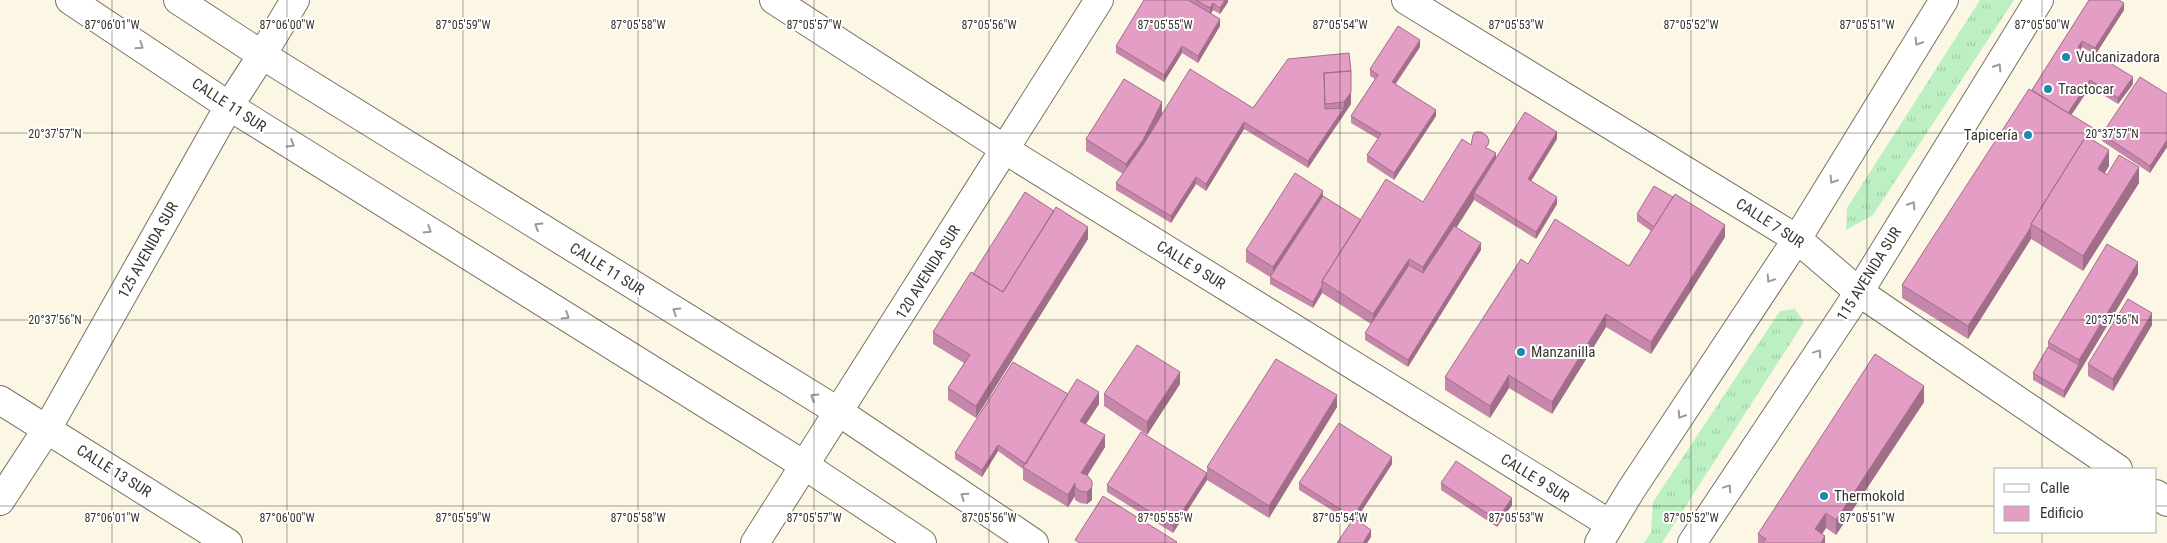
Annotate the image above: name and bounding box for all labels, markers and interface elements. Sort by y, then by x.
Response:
text: 87°06'01"W [84,18,140,32]
text: 87°06'00"W [259,18,315,32]
text: 87°05'59"W [435,18,491,32]
text: 87°05'58"W [610,18,666,32]
text: 87°05'57"W [786,18,842,32]
text: 87°05'56"W [961,18,1017,32]
text: 87°05'55"W [1137,18,1193,32]
text: 87°05'54"W [1312,18,1368,32]
text: 87°05'53"W [1488,18,1544,32]
text: 87°05'52"W [1663,18,1719,32]
text: 87°05'51"W [1839,18,1895,32]
text: 87°05'50"W [2014,18,2070,32]
one-way arrow [1915,36,1925,45]
one-way arrow [134,40,143,50]
place label: Vulcanizadora [2076,48,2160,66]
marker: Vulcanizadora [2060,51,2072,63]
one-way arrow [1991,64,2001,73]
street label: CALLE 11 SUR [189,74,269,136]
place label: Tractocar [2058,80,2115,98]
marker: Tractocar [2042,83,2054,95]
place label: Tapicería [1964,126,2018,144]
text: 20°37'57"N [28,127,82,141]
text: 20°37'57"N [2085,127,2139,141]
marker: Tapicería [2022,129,2034,141]
one-way arrow [285,138,294,148]
one-way arrow [1830,174,1840,183]
street label: CALLE 7 SUR [1733,194,1807,252]
street label: 125 AVENIDA SUR [114,199,182,301]
one-way arrow [1906,202,1916,211]
one-way arrow [534,222,543,232]
street label: 120 AVENIDA SUR [892,222,964,322]
one-way arrow [423,224,432,234]
street label: 115 AVENIDA SUR [1833,224,1905,324]
street label: CALLE 9 SUR [1153,237,1229,293]
street label: CALLE 11 SUR [566,239,648,299]
one-way arrow [1767,274,1777,283]
one-way arrow [672,308,681,318]
one-way arrow [561,310,570,320]
text: 20°37'56"N [28,313,82,327]
text: 20°37'56"N [2085,313,2139,327]
place label: Manzanilla [1531,343,1595,361]
marker: Manzanilla [1515,346,1527,358]
one-way arrow [1812,349,1822,358]
one-way arrow [810,394,819,403]
one-way arrow [1678,409,1687,419]
street label: CALLE 13 SUR [73,441,155,501]
street label: CALLE 9 SUR [1497,450,1573,506]
legend [1994,468,2157,533]
text: Calle [2040,479,2070,497]
one-way arrow [1722,484,1732,493]
place label: Thermokold [1834,487,1905,505]
marker: Thermokold [1818,490,1830,502]
one-way arrow [960,493,970,502]
text: Edificio [2040,504,2083,522]
text: 87°06'01"W [84,511,140,525]
text: 87°06'00"W [259,511,315,525]
text: 87°05'59"W [435,511,491,525]
text: 87°05'58"W [610,511,666,525]
text: 87°05'57"W [786,511,842,525]
text: 87°05'56"W [961,511,1017,525]
text: 87°05'55"W [1137,511,1193,525]
text: 87°05'54"W [1312,511,1368,525]
text: 87°05'53"W [1488,511,1544,525]
text: 87°05'52"W [1663,511,1719,525]
text: 87°05'51"W [1839,511,1895,525]

